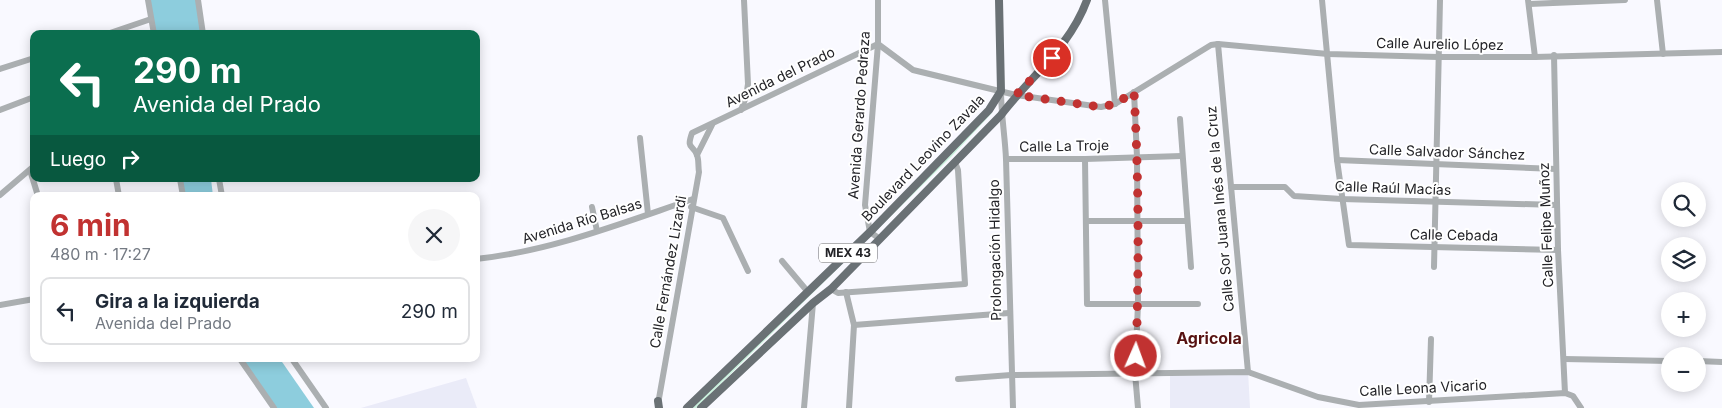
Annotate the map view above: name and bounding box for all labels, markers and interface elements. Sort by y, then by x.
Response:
street label: Avenida Gerardo Pedraza [844,30,873,200]
street label: Calle Aurelio López [1376,34,1504,53]
pin [1031,37,1073,79]
street label: Avenida del Prado [722,43,837,110]
icon: arrive [1038,44,1066,72]
text: 290 m [133,49,242,91]
icon: left [50,50,115,115]
text: Avenida del Prado [133,91,321,117]
street label: Boulevard Leovino Zavala [858,91,988,225]
street label: Calle Sor Juana Inés de la Cruz [1202,105,1237,313]
street label: Calle La Troje [1019,136,1109,155]
street label: Calle Salvador Sánchez [1369,140,1525,163]
icon: right [116,145,144,173]
text: Luego [50,148,106,171]
street label: Calle Felipe Muñoz [1535,162,1556,288]
street label: Calle Raúl Macías [1334,177,1452,198]
street label: Prolongación Hidalgo [985,179,1004,321]
map controls [1661,182,1706,392]
button: search [1661,182,1706,227]
street label: Avenida Río Balsas [520,194,644,247]
street label: Calle Fernández Lizardi [646,194,689,350]
text: 6 min [50,207,131,243]
button: close [408,209,460,261]
street label: Calle Cebada [1410,225,1498,244]
button: layers [1661,237,1706,282]
text: 480 m · 17:27 [50,244,151,264]
road number: MEX 43 [819,244,877,262]
text: Gira a la izquierda [95,290,260,313]
button: + [1661,292,1706,337]
icon: left [52,297,80,325]
text: 290 m [401,300,458,323]
text: Avenida del Prado [95,313,232,333]
district label: Agricola [1176,328,1242,348]
position arrow [1109,329,1161,381]
button: − [1661,347,1706,392]
street label: Calle Leona Vicario [1359,376,1487,399]

